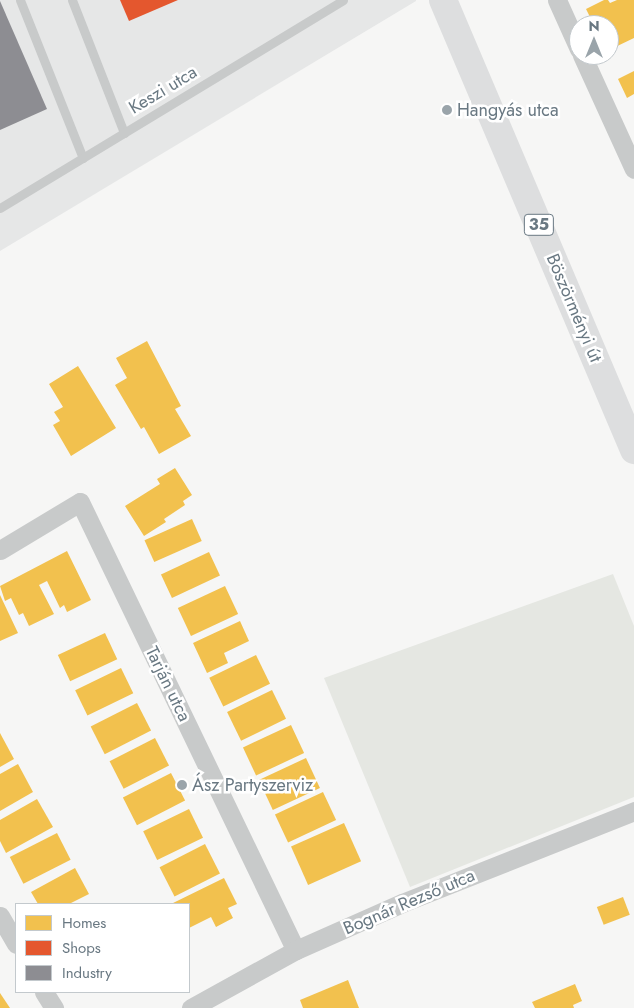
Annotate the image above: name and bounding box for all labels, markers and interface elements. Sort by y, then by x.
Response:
north arrow [569,15,619,65]
text: N [588,16,600,36]
street label: Keszi utca [125,61,201,119]
place label: Hangyás utca [457,99,559,121]
marker: Hangyás utca [441,104,453,116]
road number: 35 [523,212,555,238]
street label: Böszörményi út [541,251,607,365]
street label: Tarján utca [141,643,195,725]
place label: Ász Partyszerviz [192,774,313,796]
marker: Ász Partyszerviz [176,779,188,791]
street label: Bognár Rezső utca [340,865,478,939]
legend [15,903,190,993]
text: Homes [62,912,106,934]
text: Shops [62,937,101,959]
text: Industry [62,962,112,984]

